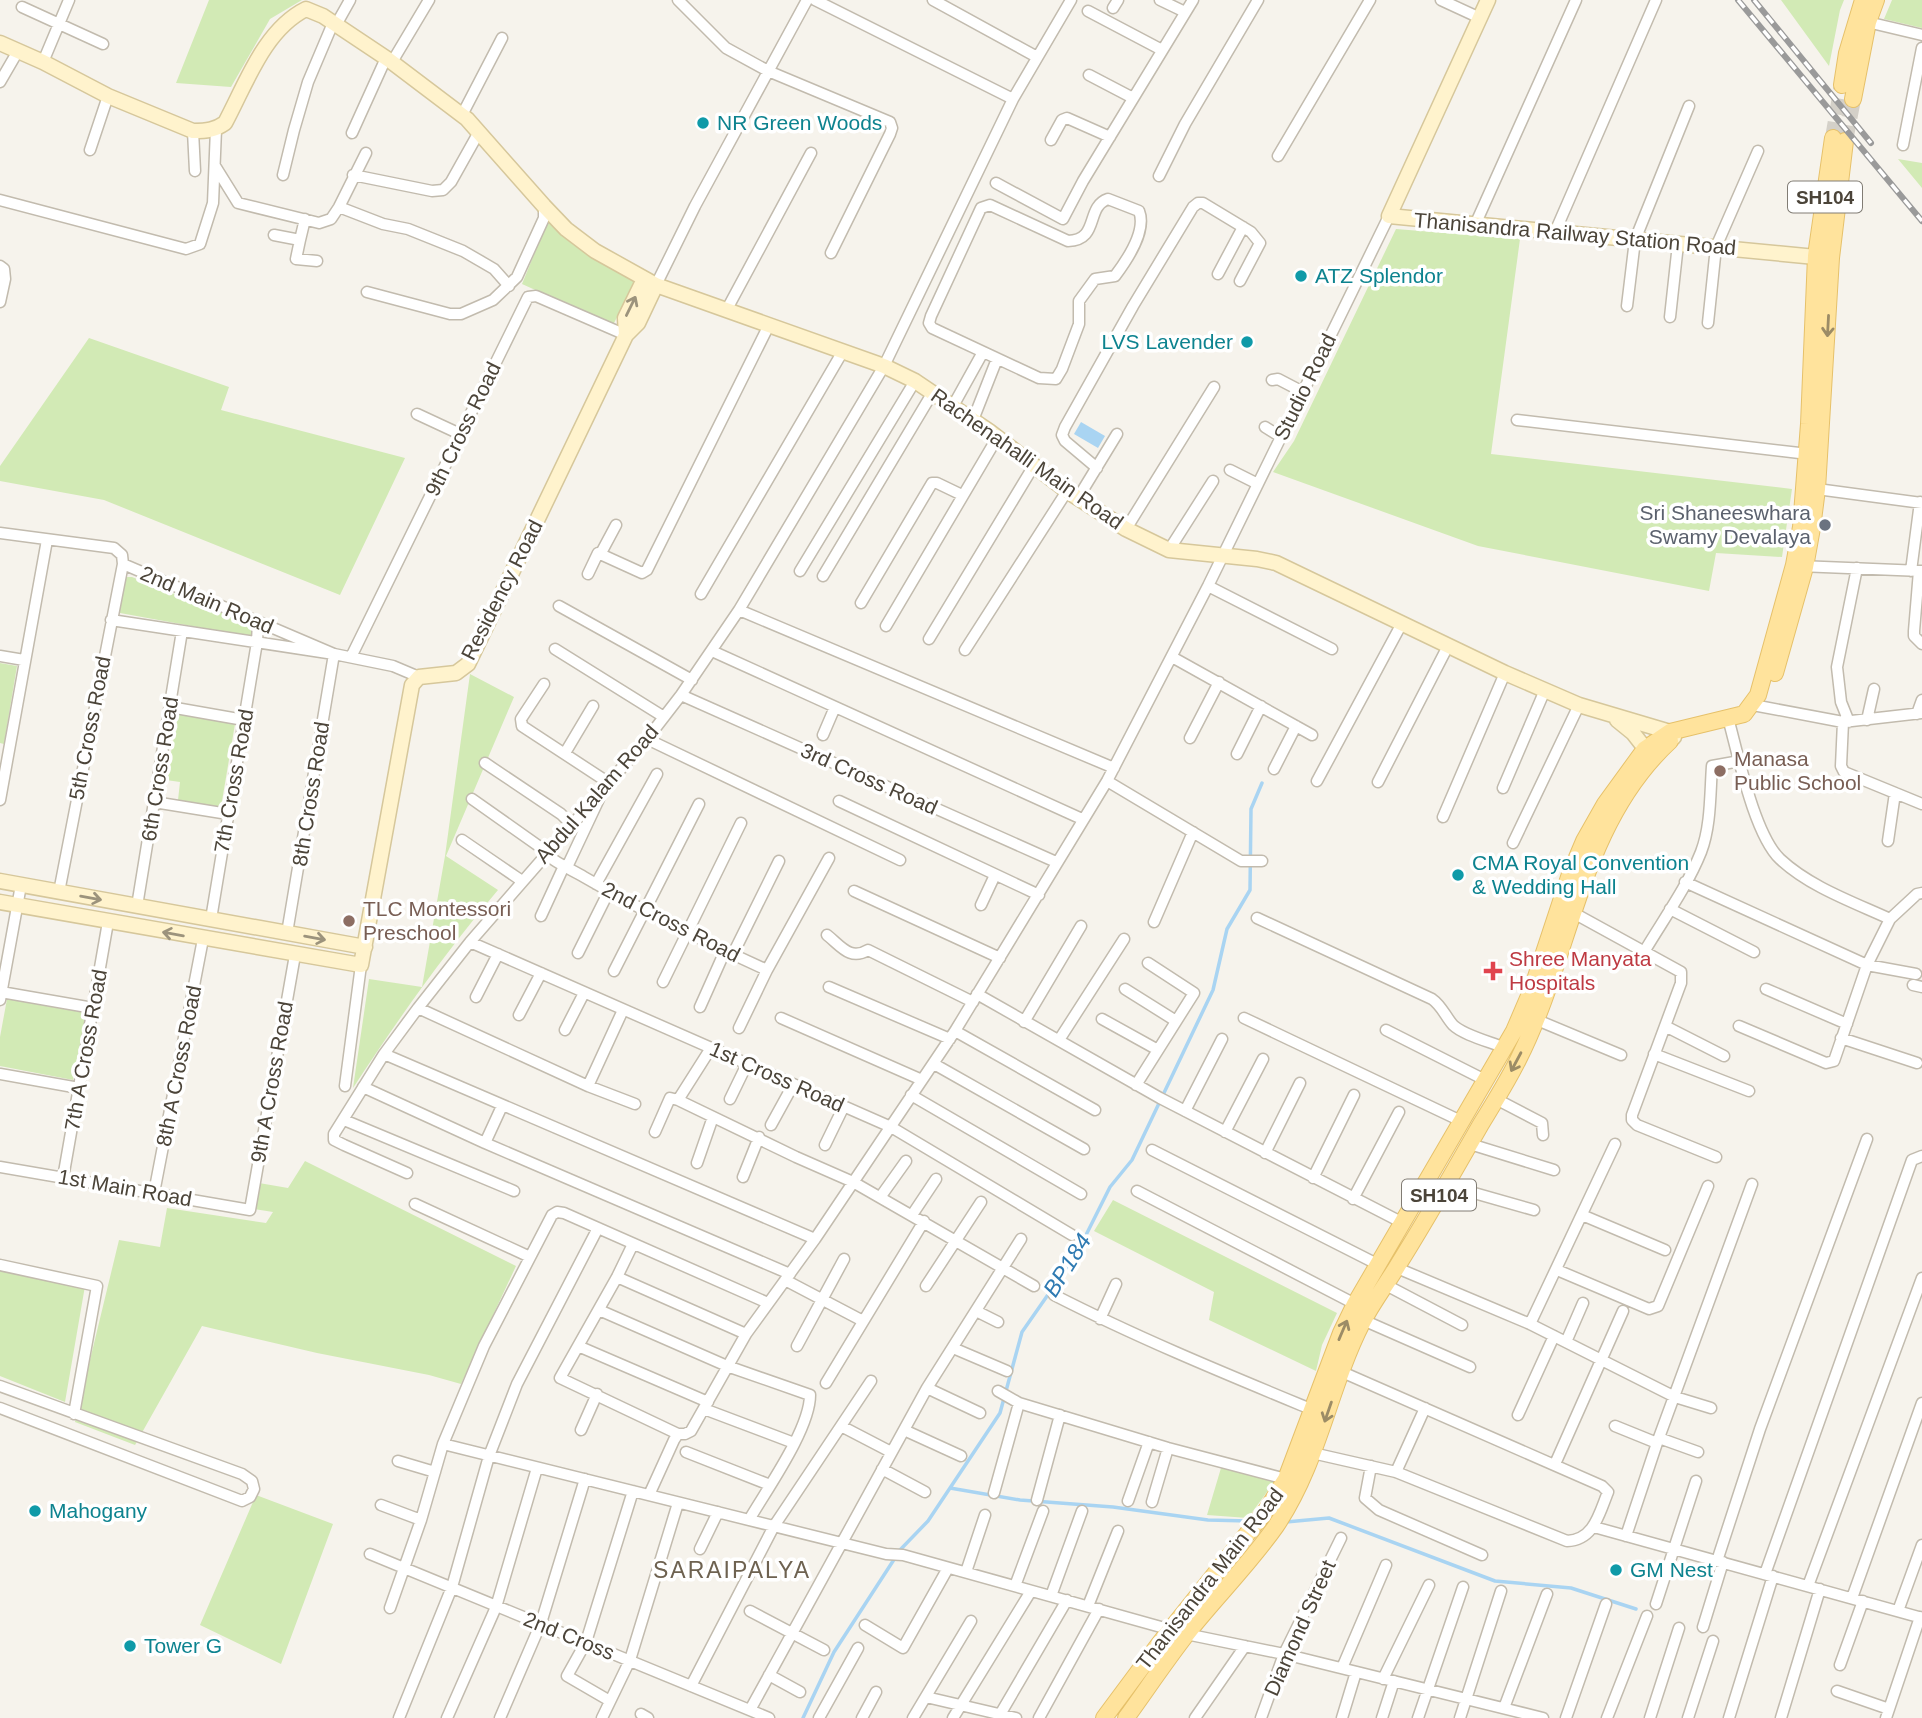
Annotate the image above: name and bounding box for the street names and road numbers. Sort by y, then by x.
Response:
road number: SH104 [1788,182,1862,212]
street label: Thanisandra Railway Station Road [1413,208,1737,259]
street label: Studio Road [1269,330,1340,444]
street label: 9th Cross Road [420,358,505,499]
street label: Rachenahalli Main Road [927,384,1128,534]
street label: Residency Road [456,516,547,664]
street label: 2nd Main Road [137,561,277,638]
street label: 5th Cross Road [64,654,115,802]
street label: 6th Cross Road [137,695,182,843]
street label: 7th Cross Road [210,707,258,855]
street label: 8th Cross Road [288,720,333,868]
street label: Abdul Kalam Road [531,720,663,867]
street label: 3rd Cross Road [797,738,941,819]
street label: 2nd Cross Road [598,877,744,966]
street label: 7th A Cross Road [60,967,111,1132]
street label: 8th A Cross Road [152,983,205,1148]
street label: 9th A Cross Road [246,999,297,1164]
street label: 1st Cross Road [706,1037,848,1116]
street label: 1st Main Road [56,1164,194,1211]
road number: SH104 [1402,1180,1476,1210]
street label: Thanisandra Main Road [1132,1483,1288,1674]
street label: Diamond Street [1259,1556,1340,1699]
street label: 2nd Cross [521,1607,618,1664]

